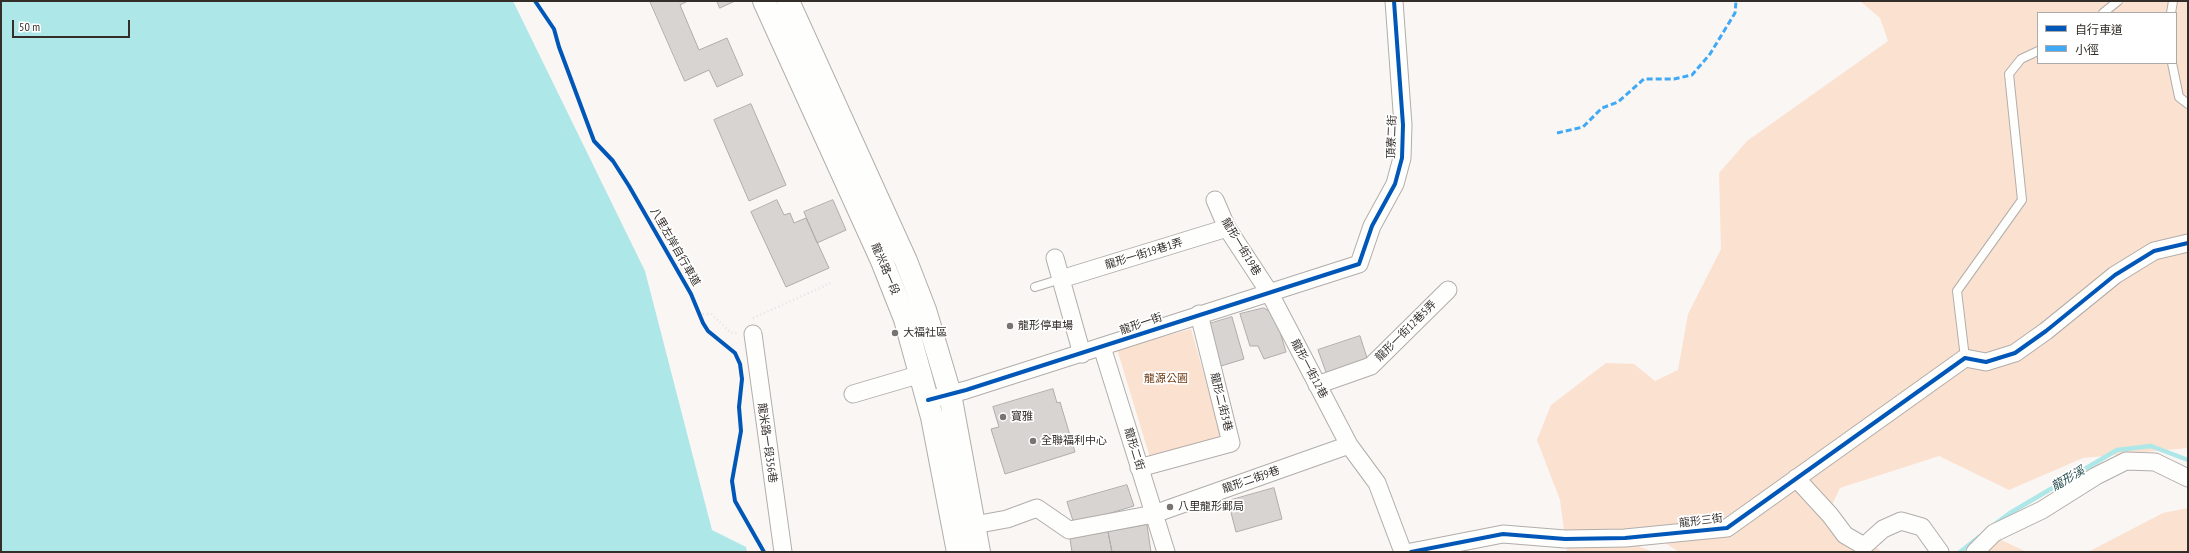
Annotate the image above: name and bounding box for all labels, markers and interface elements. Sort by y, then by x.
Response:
scale bar [14,12,132,38]
legend [2037,12,2177,64]
text: 50 m [19,19,40,34]
text: 自行車道 [2075,22,2123,37]
text: 小徑 [2075,42,2099,57]
street label: 頂寮二街 [1385,115,1399,159]
street label: 八里左岸自行車道 [647,206,703,288]
street label: 龍形一街19巷 [1219,216,1263,278]
street label: 龍形一街19巷1弄 [1103,236,1185,272]
street label: 龍米路一段 [868,241,902,297]
street label: 龍形一街12巷5弄 [1373,298,1439,364]
street label: 龍形一街 [1118,311,1164,337]
place label: 龍形停車場 [1018,319,1073,333]
marker: 龍形停車場 [1005,321,1015,331]
place label: 大福社區 [903,326,947,340]
marker: 大福社區 [890,328,900,338]
street label: 龍形一街12巷 [1288,337,1330,401]
street label: 龍形二街3巷 [1207,371,1235,433]
park label: 龍源公園 [1144,372,1188,386]
street label: 龍米路一段356巷 [755,402,779,484]
place label: 寶雅 [1011,410,1033,424]
marker: 寶雅 [998,412,1008,422]
street label: 龍形二街 [1121,426,1147,472]
place label: 全聯福利中心 [1041,434,1107,448]
marker: 全聯福利中心 [1028,436,1038,446]
street label: 龍形二街9巷 [1221,464,1281,496]
water label: 龍形溪 [2049,464,2087,494]
place label: 八里龍形郵局 [1178,500,1244,514]
marker: 八里龍形郵局 [1165,502,1175,512]
street label: 龍形三街 [1678,512,1724,530]

